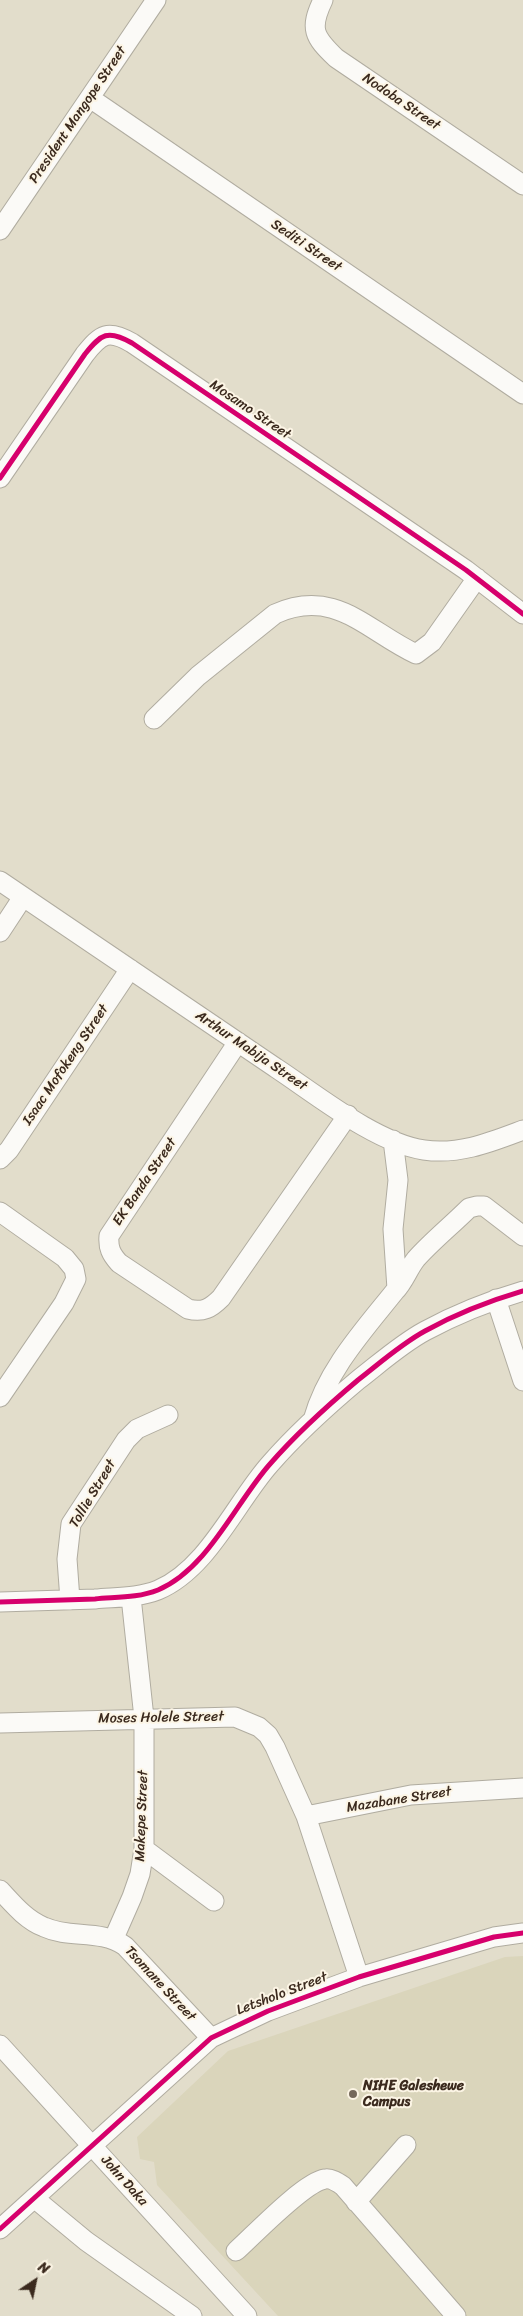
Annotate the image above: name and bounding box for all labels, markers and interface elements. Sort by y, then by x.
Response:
street label: President Mangope Street [26,43,130,187]
street label: Nodoba Street [359,70,443,134]
street label: Sediti Street [268,216,344,276]
street label: Mosamo Street [206,377,294,443]
street label: Isaac Mofokeng Street [19,1002,113,1128]
street label: Arthur Mabija Street [192,1007,310,1095]
street label: EK Banda Street [110,1135,180,1229]
street label: Tollie Street [66,1457,120,1531]
street label: Moses Holele Street [98,1709,224,1727]
street label: Makepe Street [132,1770,152,1862]
street label: Mazabane Street [345,1783,453,1817]
street label: Tsomane Street [121,1943,199,2025]
street label: Letsholo Street [234,1969,330,2019]
place label: NIHE Galeshewe Campus [363,2078,464,2110]
marker: NIHE Galeshewe Campus [347,2088,359,2100]
street label: John Daka [97,2152,151,2210]
text: N [33,2255,55,2281]
north arrow [10,2256,60,2306]

